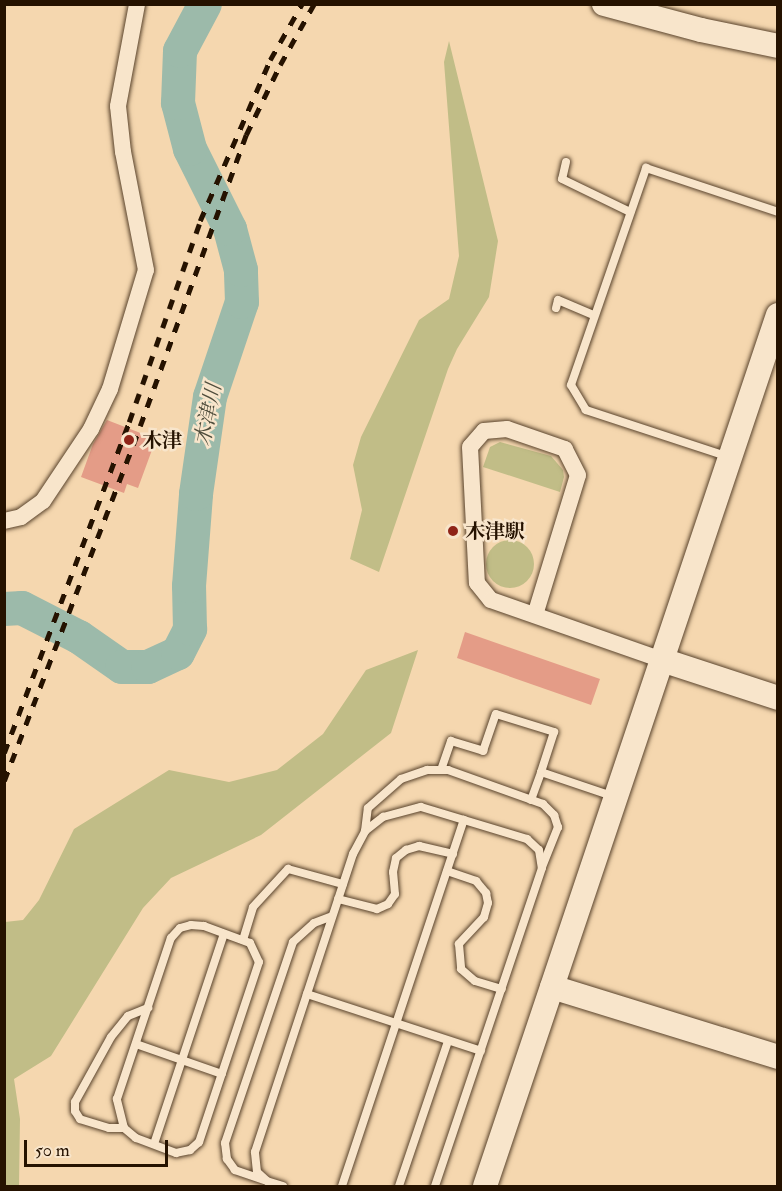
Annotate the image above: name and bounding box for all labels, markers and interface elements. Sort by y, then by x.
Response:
water label: 木津川 [191,382,227,448]
place label: 木津 [142,428,182,452]
marker: 木津 [120,431,138,449]
place label: 木津駅 [465,519,525,543]
marker: 木津駅 [446,524,460,538]
scale bar [27,1128,171,1166]
text: 50 m [35,1139,70,1162]

